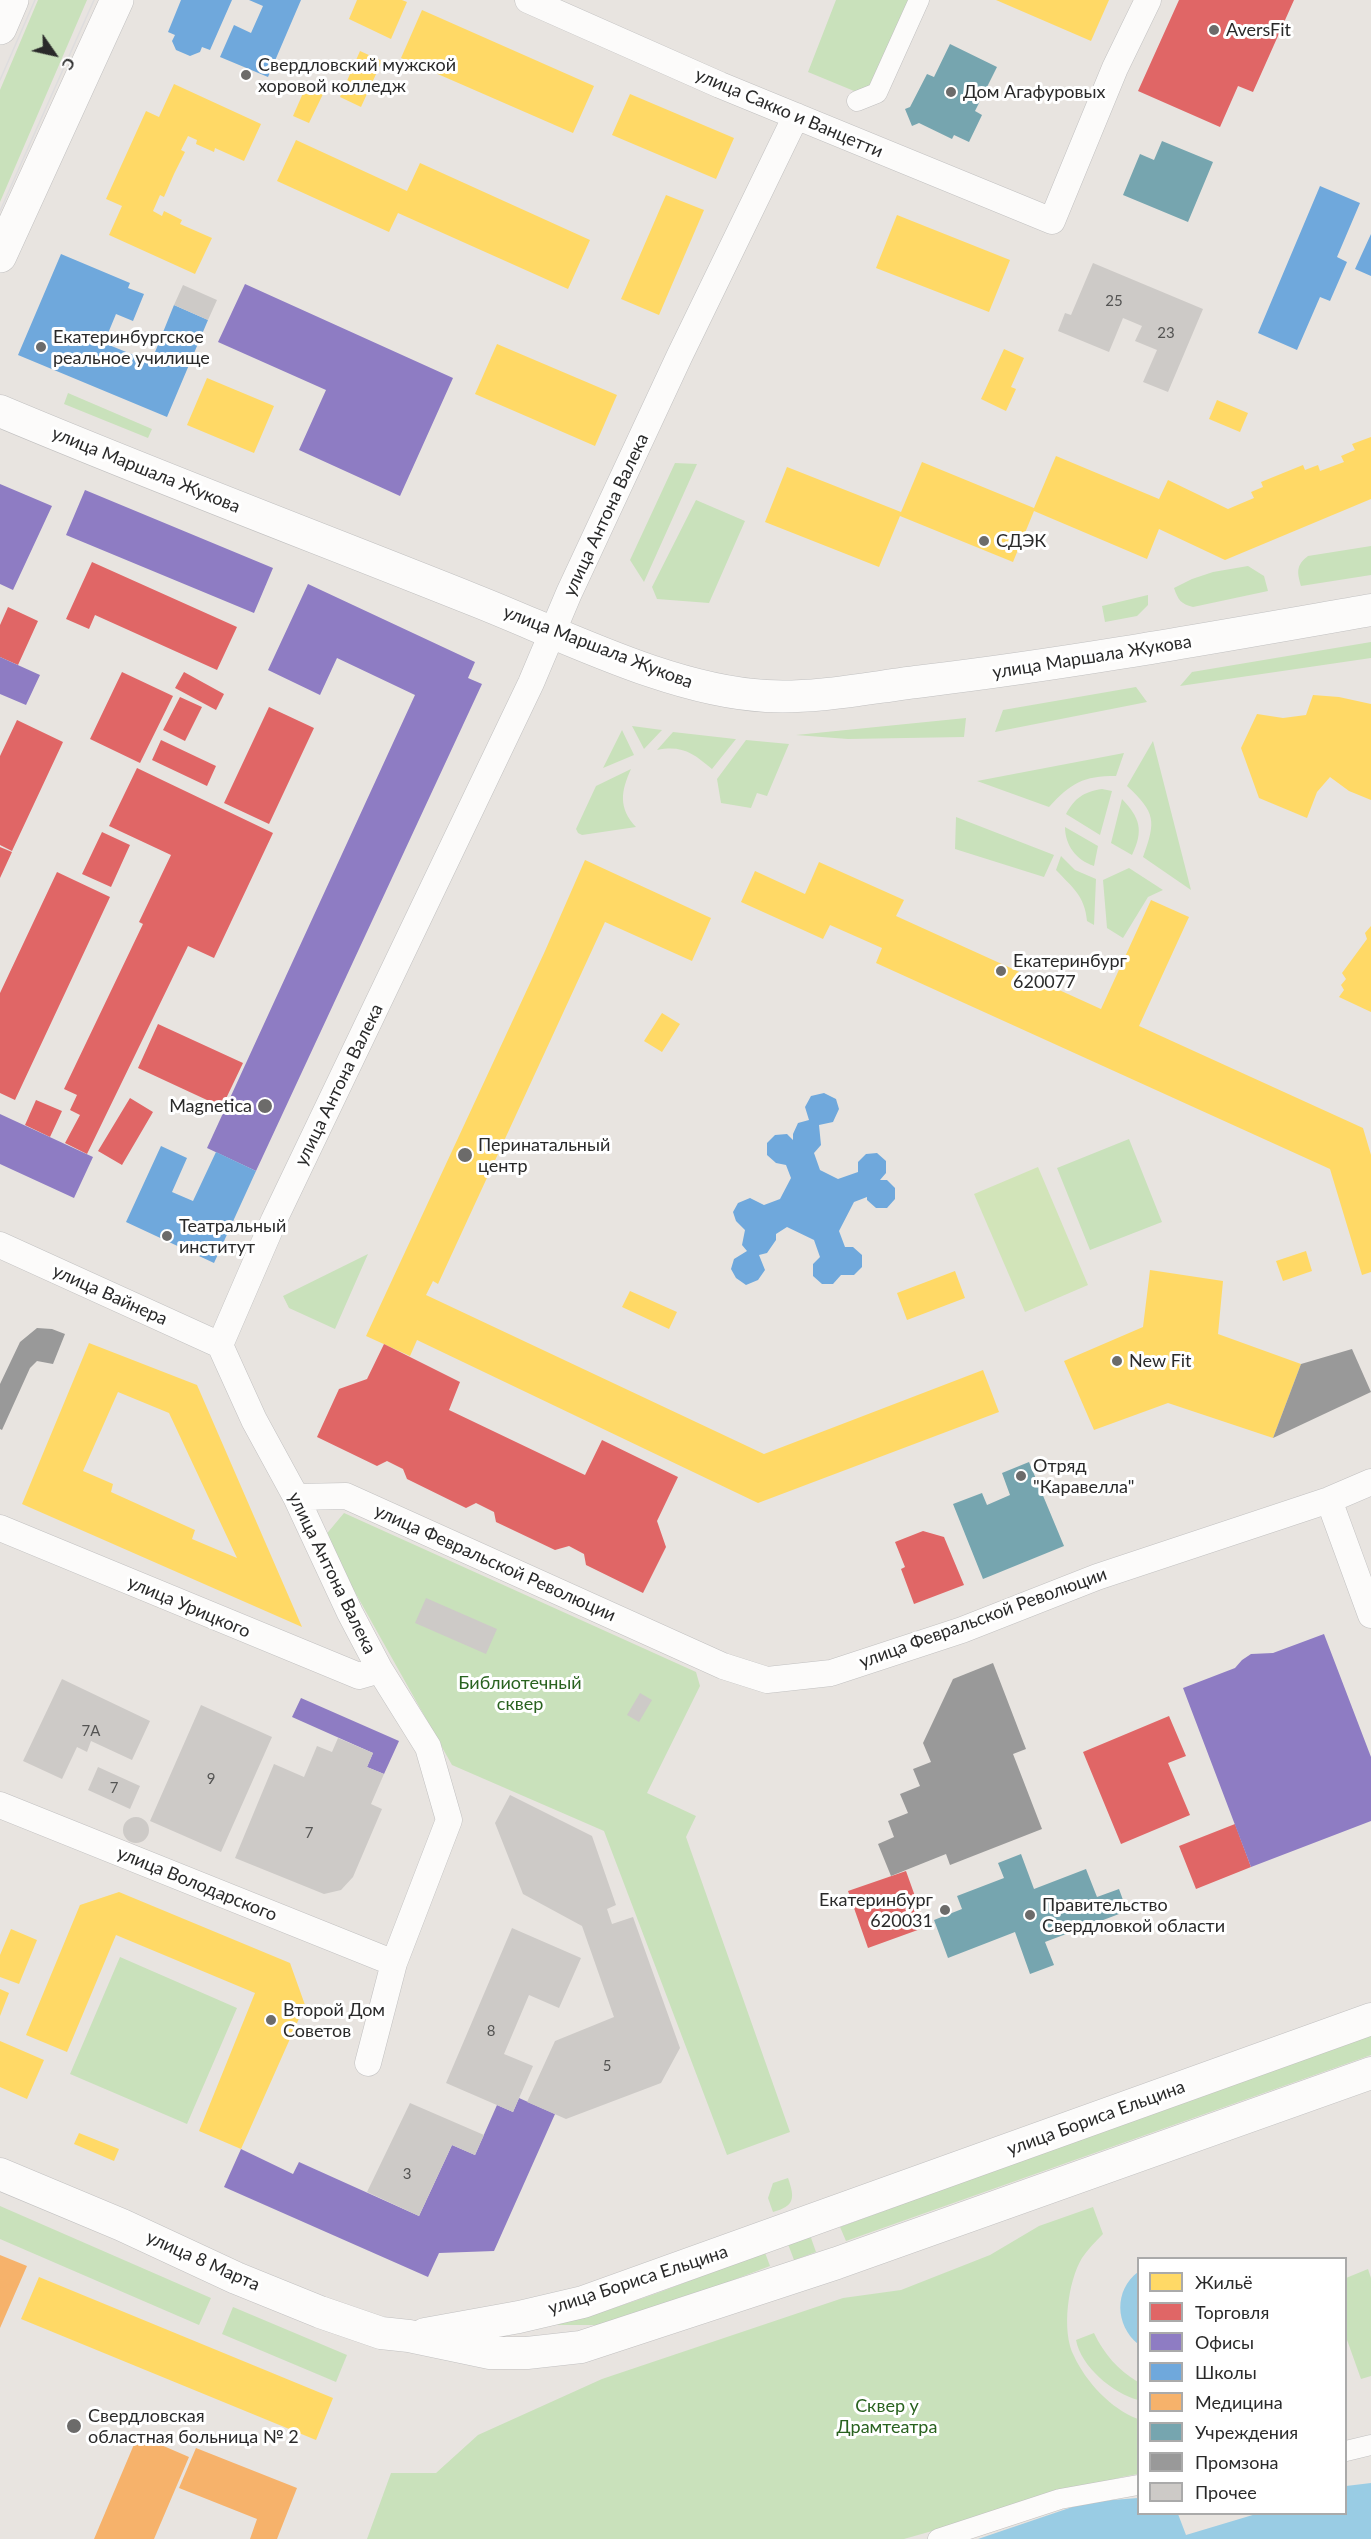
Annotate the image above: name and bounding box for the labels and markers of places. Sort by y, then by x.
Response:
place label: AversFit [1226,19,1291,41]
marker: AversFit [1207,23,1221,37]
place label: Свердловский мужской хоровой колледж [258,54,456,97]
marker: Свердловский мужской хоровой колледж [239,68,253,82]
place label: Дом Агафуровых [963,81,1105,103]
marker: Дом Агафуровых [944,85,958,99]
place label: Екатеринбургское реальное училище [53,326,210,368]
marker: Екатеринбургское реальное училище [34,340,48,354]
place label: СДЭК [996,530,1046,552]
marker: СДЭК [977,534,991,548]
place label: Екатеринбург 620077 [1013,950,1127,992]
marker: Екатеринбург 620077 [994,964,1008,978]
place label: Magnetica [169,1095,252,1117]
marker: Magnetica [256,1097,274,1115]
place label: Перинатальный центр [478,1134,610,1176]
marker: Перинатальный центр [456,1146,474,1164]
place label: Театральный институт [179,1215,286,1258]
marker: Театральный институт [160,1229,174,1243]
place label: New Fit [1129,1350,1192,1372]
marker: New Fit [1110,1354,1124,1368]
place label: Отряд "Каравелла" [1033,1455,1134,1498]
marker: Отряд "Каравелла" [1014,1469,1028,1483]
place label: Екатеринбург 620031 [819,1889,933,1932]
place label: Правительство Свердловкой области [1042,1894,1225,1936]
marker: Екатеринбург 620031 [938,1903,952,1917]
marker: Правительство Свердловкой области [1023,1908,1037,1922]
place label: Второй Дом Советов [283,1999,385,2042]
marker: Второй Дом Советов [264,2013,278,2027]
place label: Свердловская областная больница № 2 [88,2405,299,2448]
marker: Свердловская областная больница № 2 [65,2417,83,2435]

